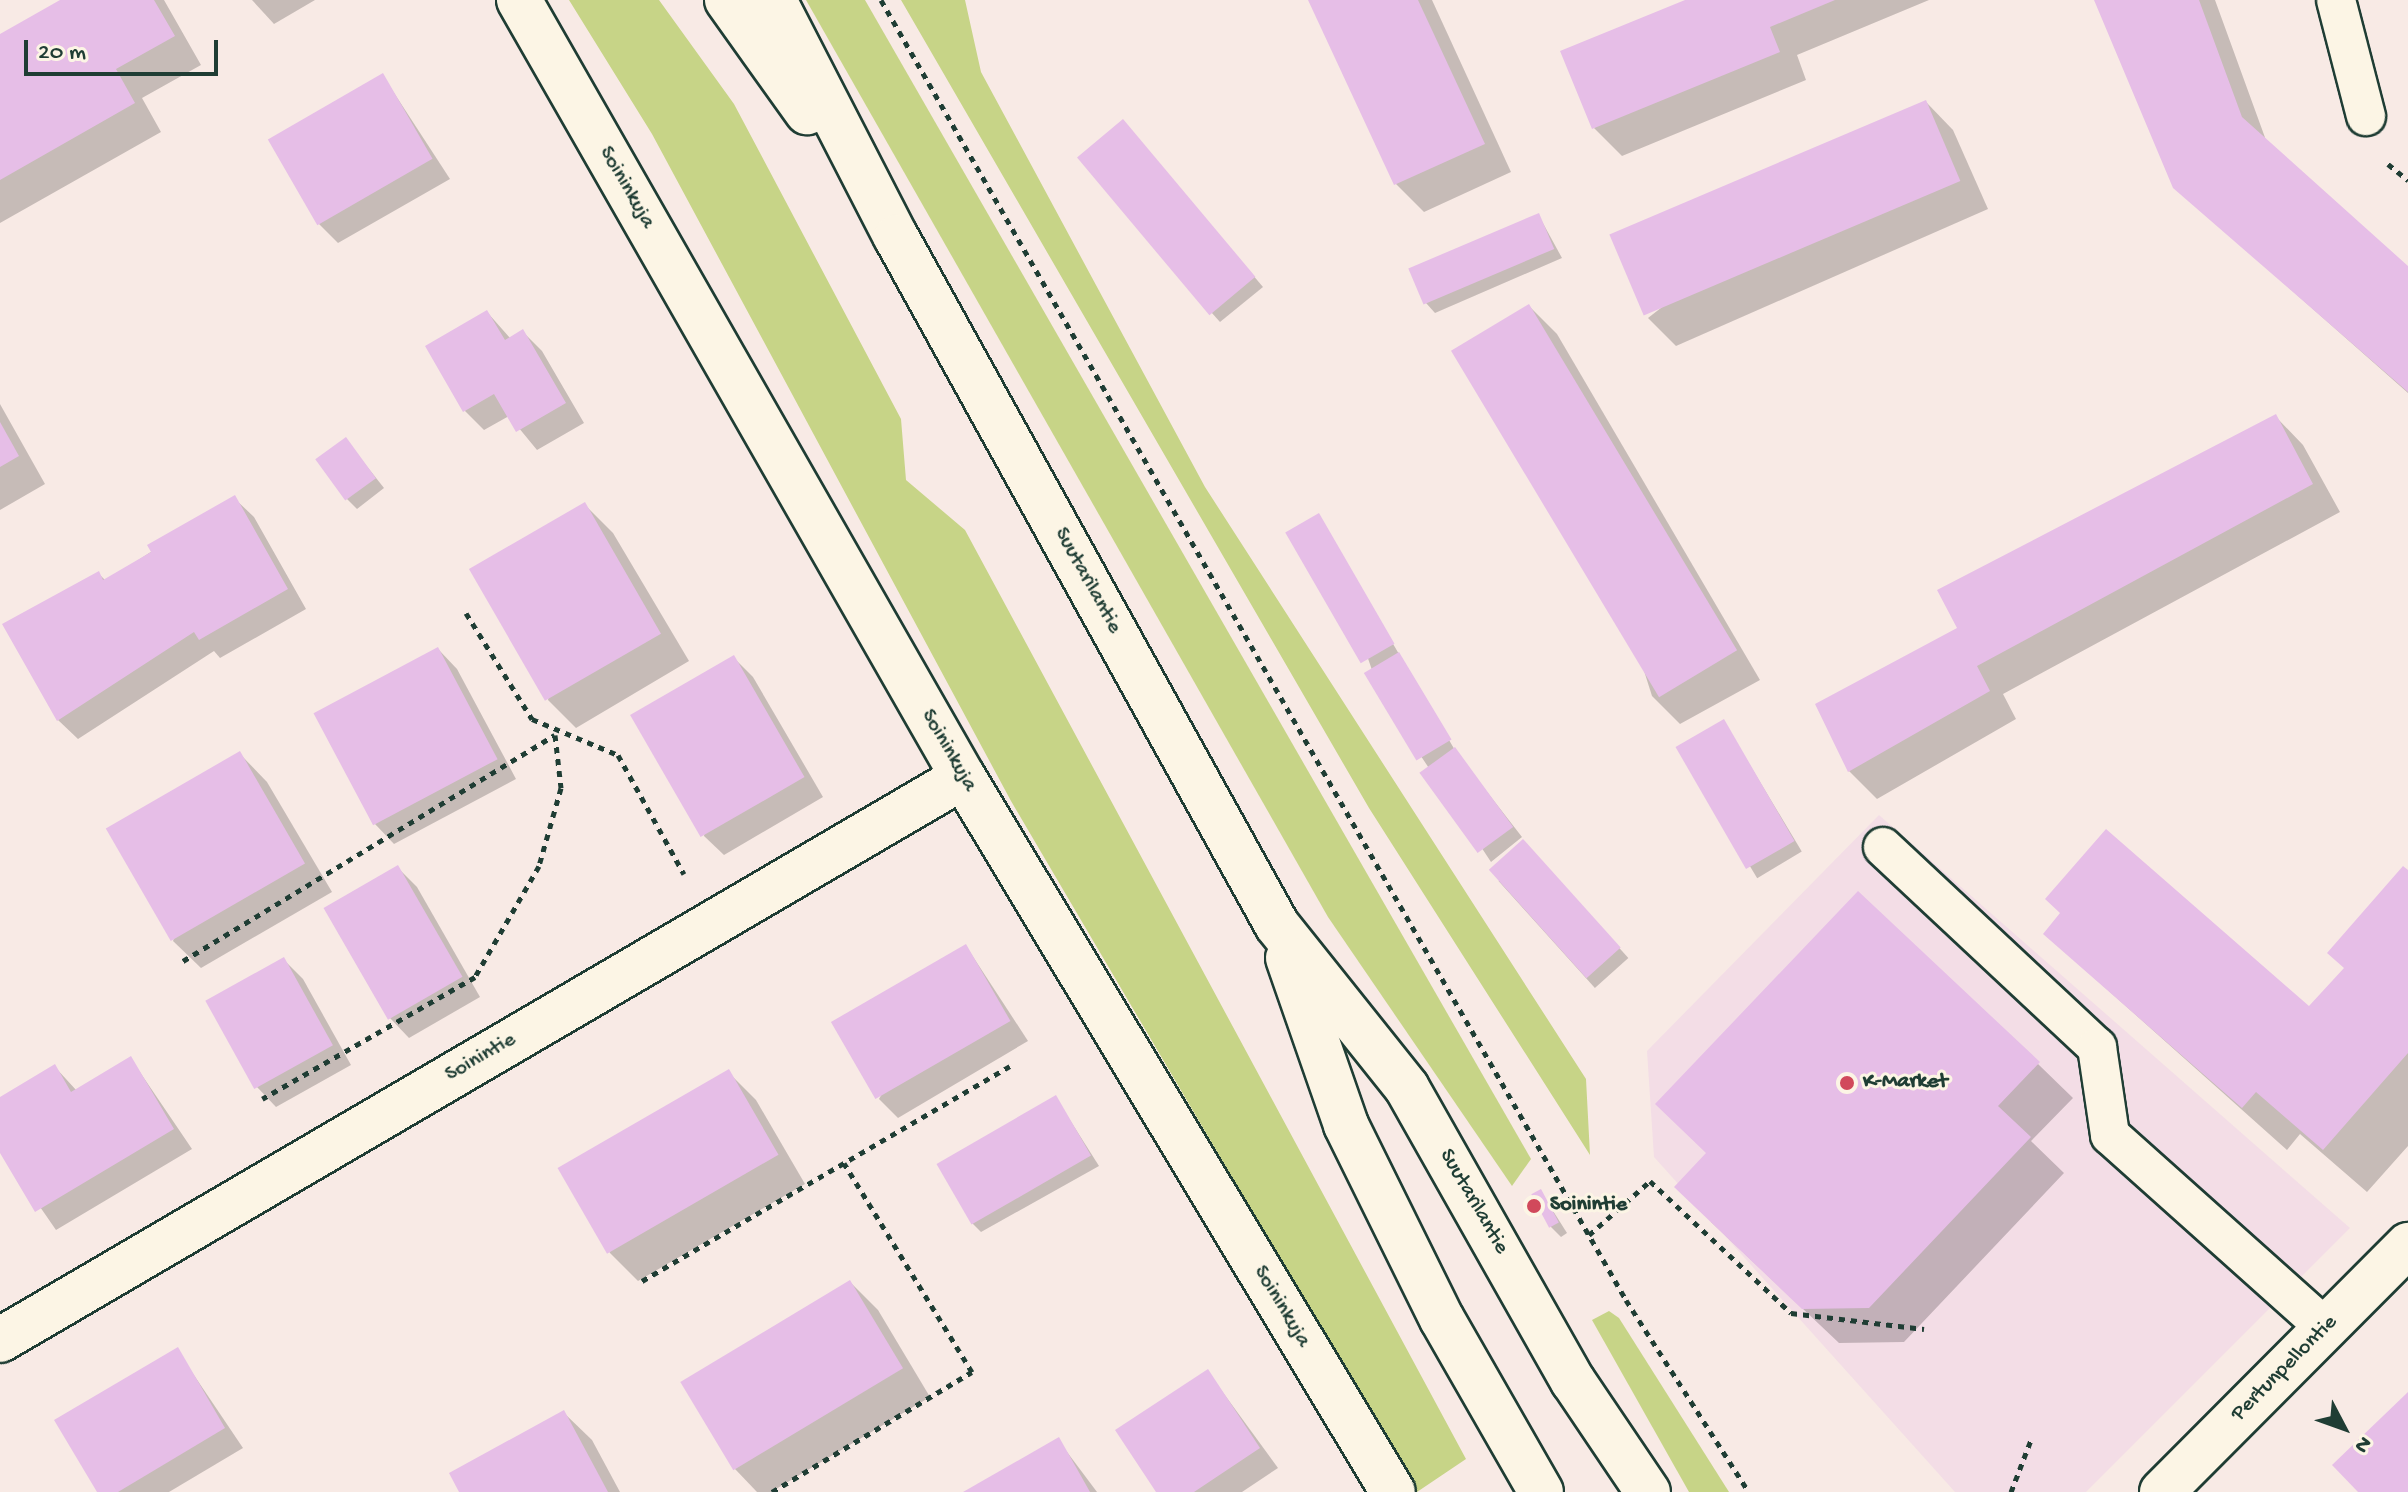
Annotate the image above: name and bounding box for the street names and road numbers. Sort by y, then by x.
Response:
street label: Soininkuja [592,142,660,234]
street label: Suutarilantie [1047,523,1127,639]
street label: Soininkuja [914,705,982,797]
street label: Soinintie [441,1027,521,1089]
street label: Suutarilantie [1432,1145,1514,1259]
street label: Soininkuja [1246,1261,1316,1353]
street label: Pertunpellontie [2226,1310,2344,1428]

